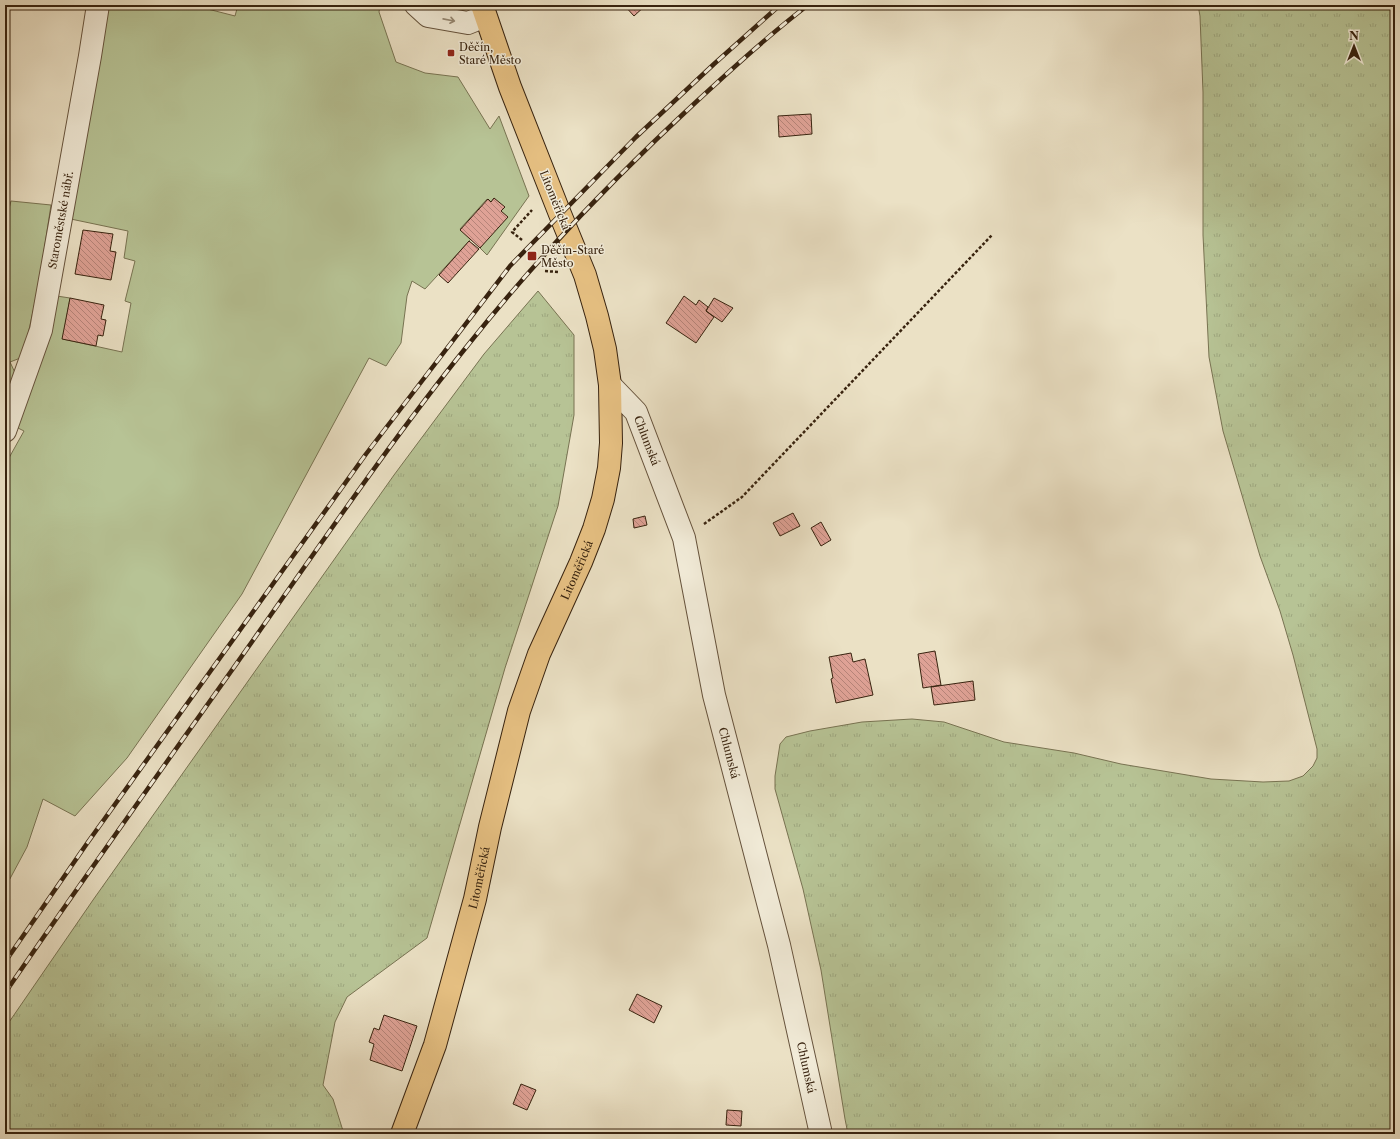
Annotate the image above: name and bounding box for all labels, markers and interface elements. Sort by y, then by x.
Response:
one-way arrow [443,16,456,24]
north arrow [1334,26,1374,66]
text: N [1349,29,1359,43]
place label: Děčín, Staré Město [459,40,521,67]
marker: Děčín, Staré Město [446,48,456,58]
street label: Litoměřická [537,168,573,232]
street label: Staroměstské nábř. [45,170,76,270]
place label: Děčín-Staré Město [541,243,604,270]
marker: Děčín-Staré Město [526,250,538,262]
street label: Chlumská [631,414,663,468]
street label: Litoměřická [558,538,596,602]
street label: Chlumská [716,726,742,780]
street label: Litoměřická [466,845,493,910]
street label: Chlumská [794,1040,819,1095]

